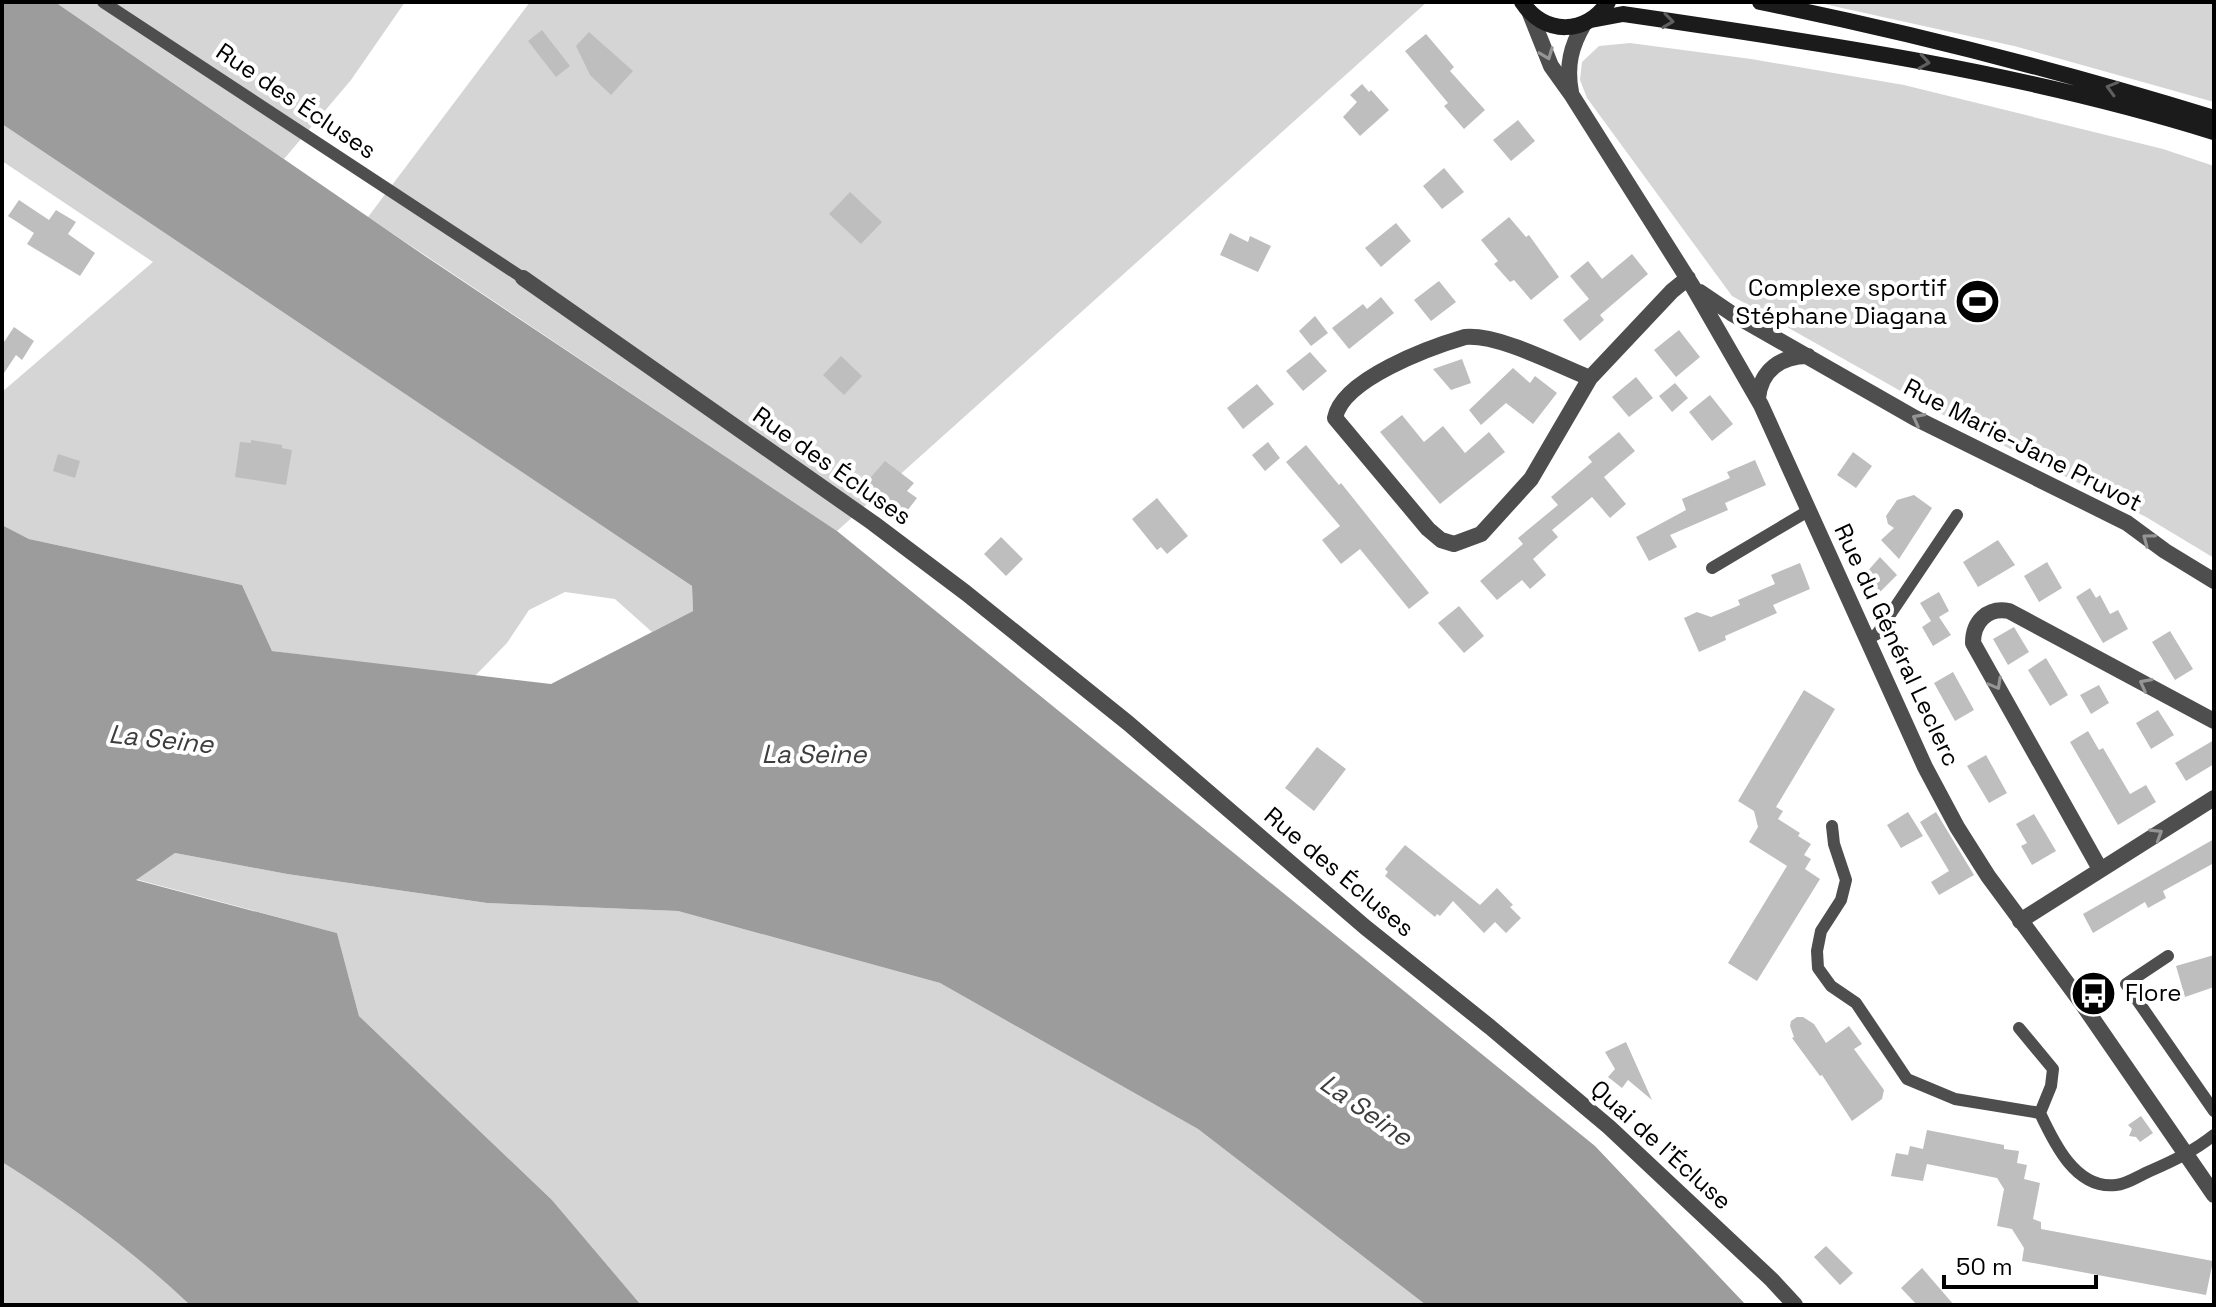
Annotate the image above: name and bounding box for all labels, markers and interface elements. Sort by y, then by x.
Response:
one-way arrow [1661,12,1675,29]
street label: Rue des Écluses [210,36,382,166]
one-way arrow [1537,46,1554,60]
one-way arrow [1918,53,1931,70]
one-way arrow [2106,81,2120,97]
place label: Complexe sportif Stéphane Diagana [1735,272,1947,331]
sports icon: Complexe sportif Stéphane Diagana [1954,278,2002,326]
street label: Rue Marie-Jane Pruvot [1899,371,2148,518]
street label: Rue des Écluses [747,399,918,532]
one-way arrow [1912,414,1927,429]
street label: Rue du Général Leclerc [1827,518,1967,771]
one-way arrow [2142,535,2157,549]
one-way arrow [1986,675,2002,690]
one-way arrow [2139,679,2154,694]
water label: La Seine [107,717,217,762]
water label: La Seine [762,737,868,771]
street label: Rue des Écluses [1258,800,1421,943]
one-way arrow [2148,828,2163,843]
bus stop icon: Flore [2070,969,2118,1017]
place label: Flore [2125,977,2182,1008]
water label: La Seine [1313,1066,1420,1155]
street label: Quai de l'Écluse [1584,1073,1738,1216]
scale bar [1944,1239,2096,1289]
text: 50 m [1956,1251,2013,1282]

